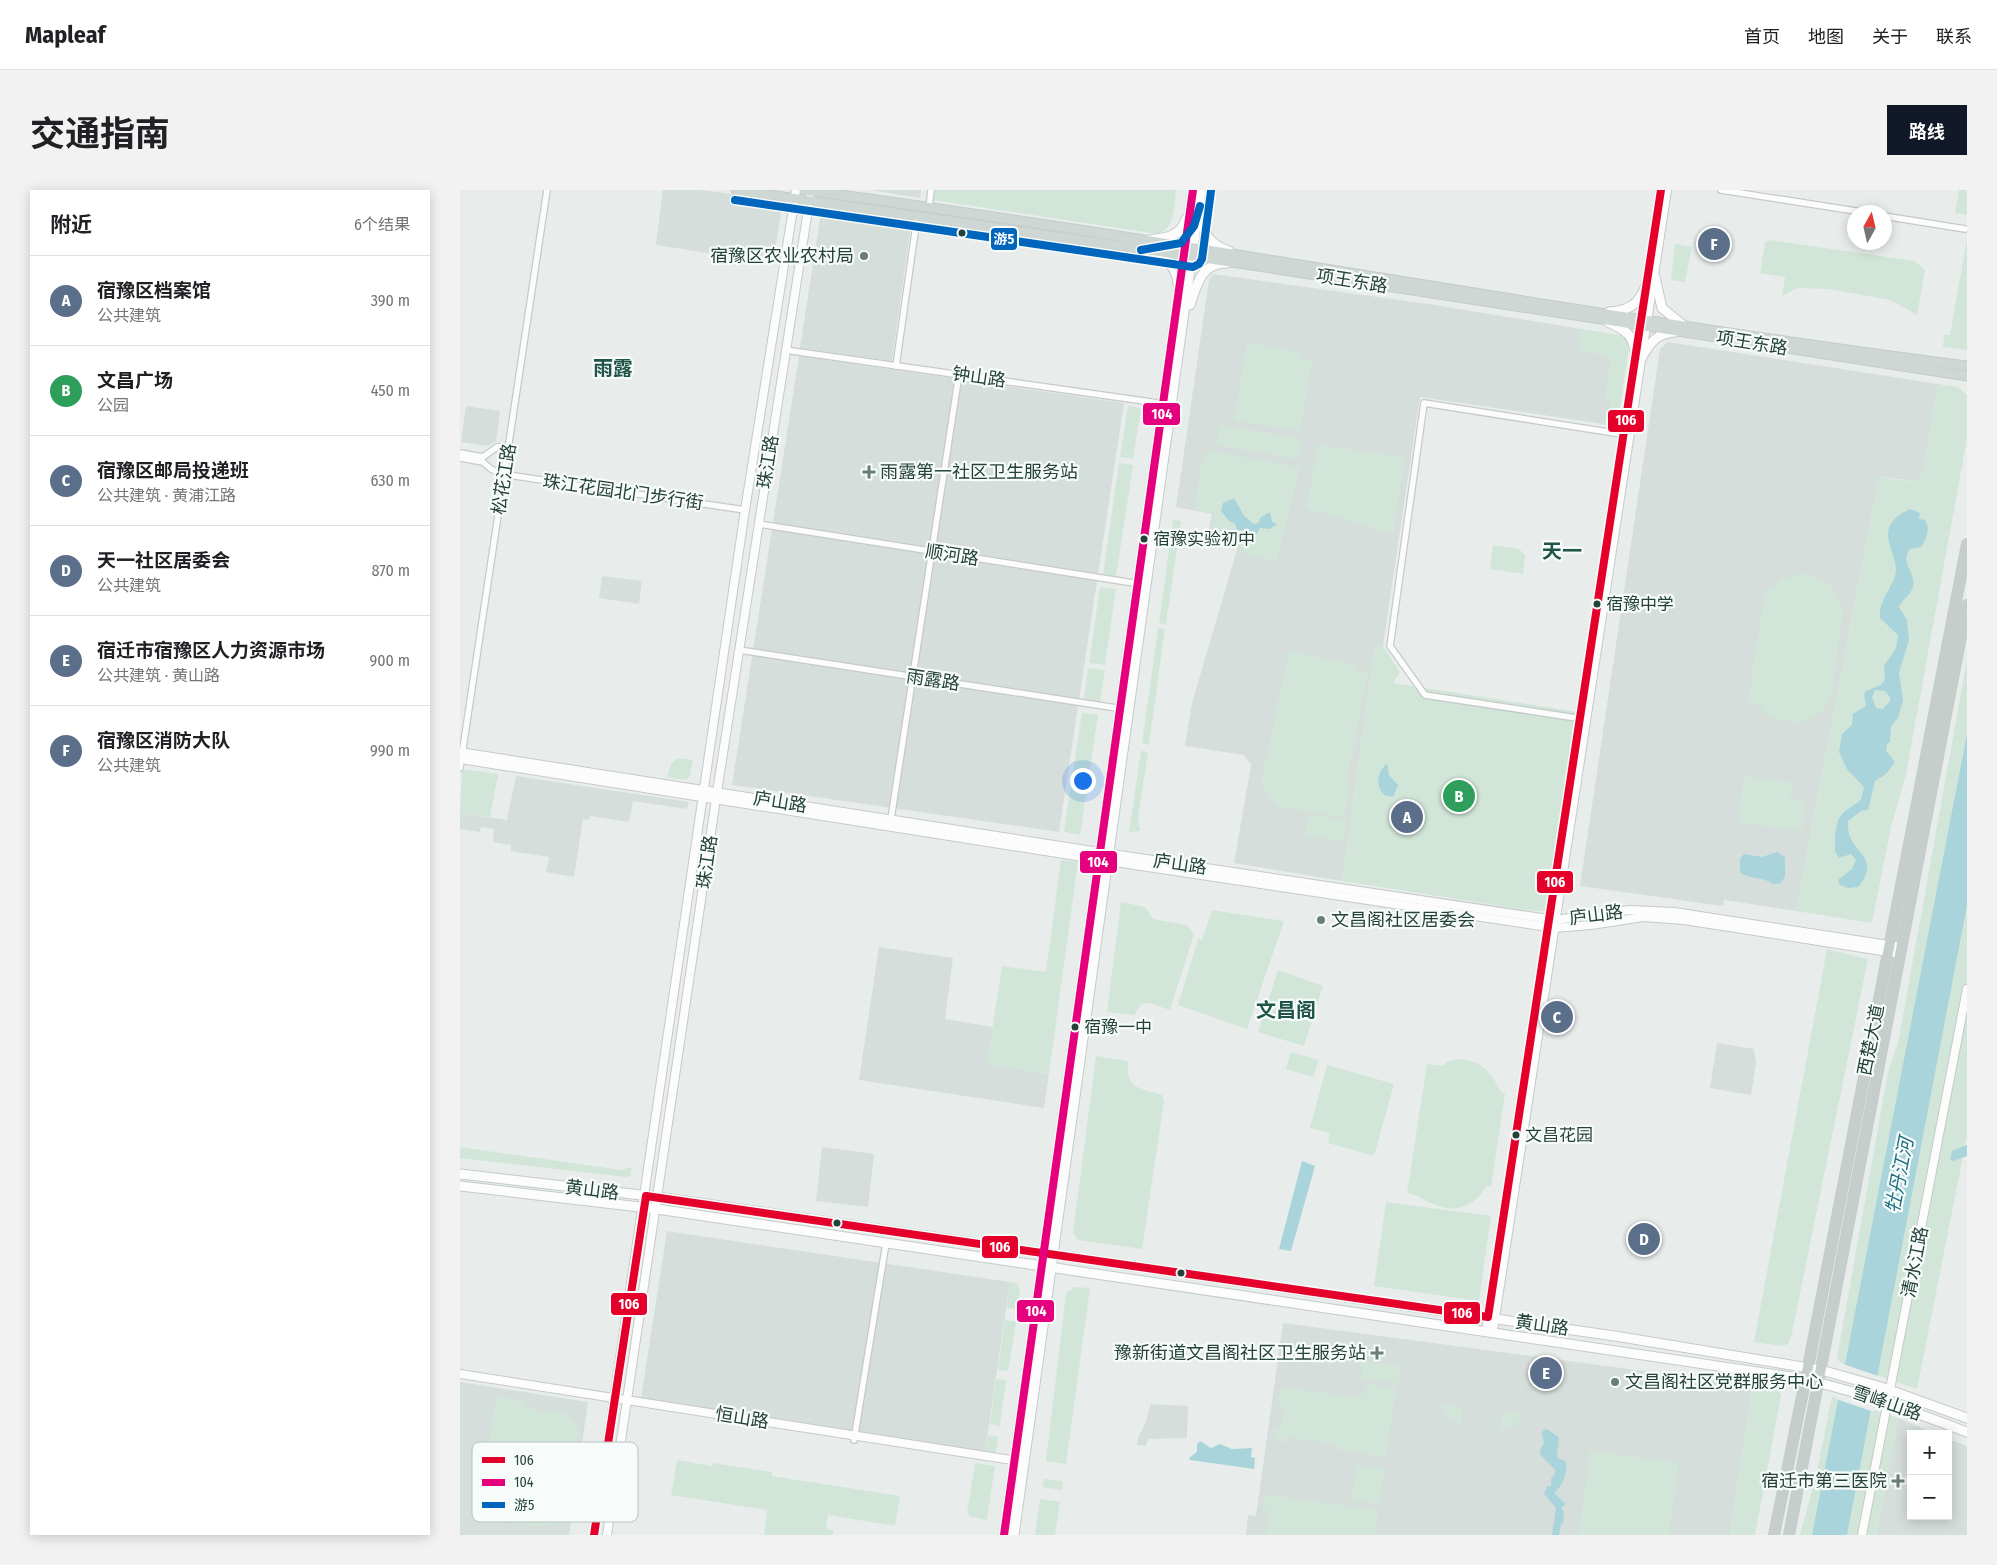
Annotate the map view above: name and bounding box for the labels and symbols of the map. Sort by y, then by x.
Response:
north arrow [1847,205,1892,250]
pin: F [1698,225,1730,263]
line badge: 游5 [990,227,1018,251]
unlabelled marker [957,228,967,238]
text: 游5 [994,231,1015,248]
place label: 宿豫区农业农村局 [710,245,854,267]
marker: 宿豫区农业农村局 [858,250,870,262]
street label: 项王东路 [1315,265,1389,297]
street label: 项王东路 [1715,327,1789,359]
district label: 雨露 [593,356,633,380]
street label: 钟山路 [951,362,1007,392]
line badge: 104 [1142,402,1181,426]
text: 104 [1152,406,1172,423]
line badge: 106 [1607,409,1645,433]
text: 106 [1616,412,1636,429]
street label: 珠江路 [753,434,783,490]
street label: 松花江路 [488,442,520,516]
place label: 雨露第一社区卫生服务站 [880,461,1078,483]
marker: 雨露第一社区卫生服务站 [862,465,876,479]
street label: 珠江花园北门步行街 [541,470,705,514]
place label: 宿豫实验初中 [1153,529,1255,550]
marker: 宿豫实验初中 [1139,534,1149,544]
district label: 天一 [1542,539,1582,563]
street label: 顺河路 [924,540,980,570]
place label: 宿豫中学 [1606,594,1674,615]
marker: 宿豫中学 [1592,599,1602,609]
street label: 雨露路 [905,665,961,695]
your location [1070,768,1096,794]
pin: B [1443,777,1475,815]
street label: 庐山路 [752,787,808,817]
pin: A [1391,798,1423,836]
street label: 珠江路 [692,834,722,890]
street label: 庐山路 [1152,849,1208,879]
line badge: 104 [1079,850,1118,874]
text: 104 [1088,854,1108,871]
line badge: 106 [1536,870,1574,894]
text: 106 [1545,874,1565,891]
street label: 庐山路 [1568,901,1624,929]
place label: 文昌阁社区居委会 [1331,909,1475,931]
marker: 文昌阁社区居委会 [1315,914,1327,926]
district label: 文昌阁 [1256,998,1316,1022]
pin: C [1541,998,1573,1036]
street label: 西楚大道 [1853,1003,1889,1077]
place label: 宿豫一中 [1084,1017,1152,1038]
marker: 宿豫一中 [1070,1022,1080,1032]
place label: 文昌花园 [1525,1125,1593,1146]
marker: 文昌花园 [1511,1130,1521,1140]
water label: 牡丹江河 [1881,1132,1919,1215]
street label: 黄山路 [564,1176,620,1204]
unlabelled marker [832,1218,842,1228]
pin: D [1628,1220,1660,1258]
street label: 清水江路 [1897,1225,1933,1299]
line badge: 106 [981,1235,1019,1259]
text: 106 [990,1239,1010,1256]
unlabelled marker [1176,1268,1186,1278]
line badge: 106 [610,1292,648,1316]
text: 106 [619,1296,639,1313]
line badge: 104 [1016,1299,1055,1323]
line badge: 106 [1443,1301,1481,1325]
text: 104 [1026,1303,1046,1320]
text: 106 [1452,1305,1472,1322]
street label: 黄山路 [1514,1310,1570,1340]
place label: 豫新街道文昌阁社区卫生服务站 [1114,1342,1366,1364]
marker: 豫新街道文昌阁社区卫生服务站 [1370,1346,1384,1360]
pin: E [1530,1354,1562,1392]
place label: 文昌阁社区党群服务中心 [1625,1371,1823,1393]
marker: 文昌阁社区党群服务中心 [1609,1376,1621,1388]
street label: 雪峰山路 [1849,1381,1925,1425]
street label: 恒山路 [714,1403,770,1433]
legend [472,1442,638,1522]
text: 106 [514,1452,534,1469]
place label: 宿迁市第三医院 [1761,1470,1887,1492]
text: 104 [514,1474,534,1491]
marker: 宿迁市第三医院 [1891,1474,1905,1488]
text: 游5 [514,1497,534,1514]

